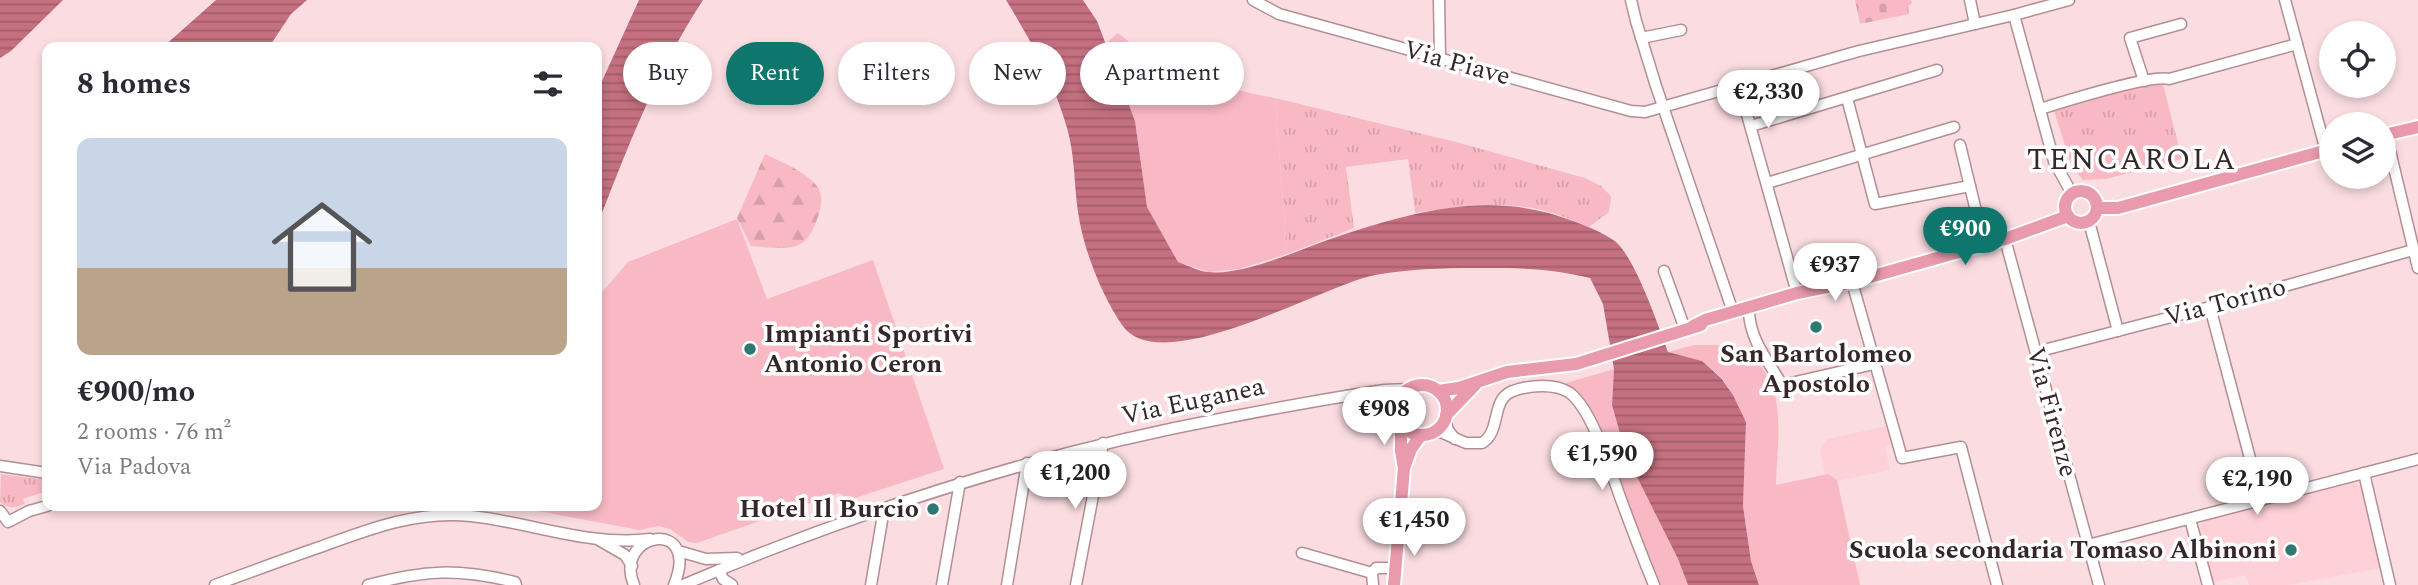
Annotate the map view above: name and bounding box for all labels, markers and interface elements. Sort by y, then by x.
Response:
map controls [2319,21,2396,189]
button: locate [2319,21,2396,98]
street label: Via Piave [1399,30,1515,96]
chip: Buy [623,42,712,105]
chip: Rent [726,42,824,105]
chip: Filters [838,42,955,105]
chip: New [969,42,1066,105]
chip: Apartment [1080,42,1244,105]
text: 8 homes [77,61,191,107]
icon: filters [529,65,567,103]
pin: €2,330 [1711,71,1825,130]
text: €2,330 [1733,75,1803,110]
button: layers [2319,112,2396,189]
district label: TENCAROLA [2027,137,2237,183]
icon: home [259,184,385,310]
pin: €900 [1924,208,2006,267]
text: €900 [1939,212,1991,247]
pin: €937 [1794,244,1876,303]
text: €937 [1809,248,1861,283]
street label: Via Torino [2160,267,2290,337]
place label: Impianti Sportivi Antonio Ceron [764,314,973,384]
marker: San Bartolomeo Apostolo [1808,319,1824,335]
place label: San Bartolomeo Apostolo [1720,334,1912,404]
marker: Impianti Sportivi Antonio Ceron [742,341,758,357]
street label: Via Firenze [2015,342,2089,482]
street label: Via Euganea [1118,366,1269,436]
text: €900/mo [77,369,195,415]
pin: €908 [1343,388,1425,447]
text: €908 [1358,392,1410,427]
text: 2 rooms · 76 m² [77,415,231,450]
pin: €1,590 [1545,433,1659,492]
text: €1,590 [1567,437,1637,472]
text: Via Padova [77,450,191,485]
pin: €1,200 [1018,452,1132,511]
text: €1,200 [1040,456,1110,491]
pin: €2,190 [2200,458,2314,517]
text: €2,190 [2222,462,2292,497]
place label: Hotel Il Burcio [739,489,919,529]
pin: €1,450 [1357,498,1471,558]
marker: Hotel Il Burcio [925,501,941,517]
text: €1,450 [1379,503,1449,538]
place label: Scuola secondaria Tomaso Albinoni [1849,530,2277,570]
marker: Scuola secondaria Tomaso Albinoni [2283,542,2299,558]

